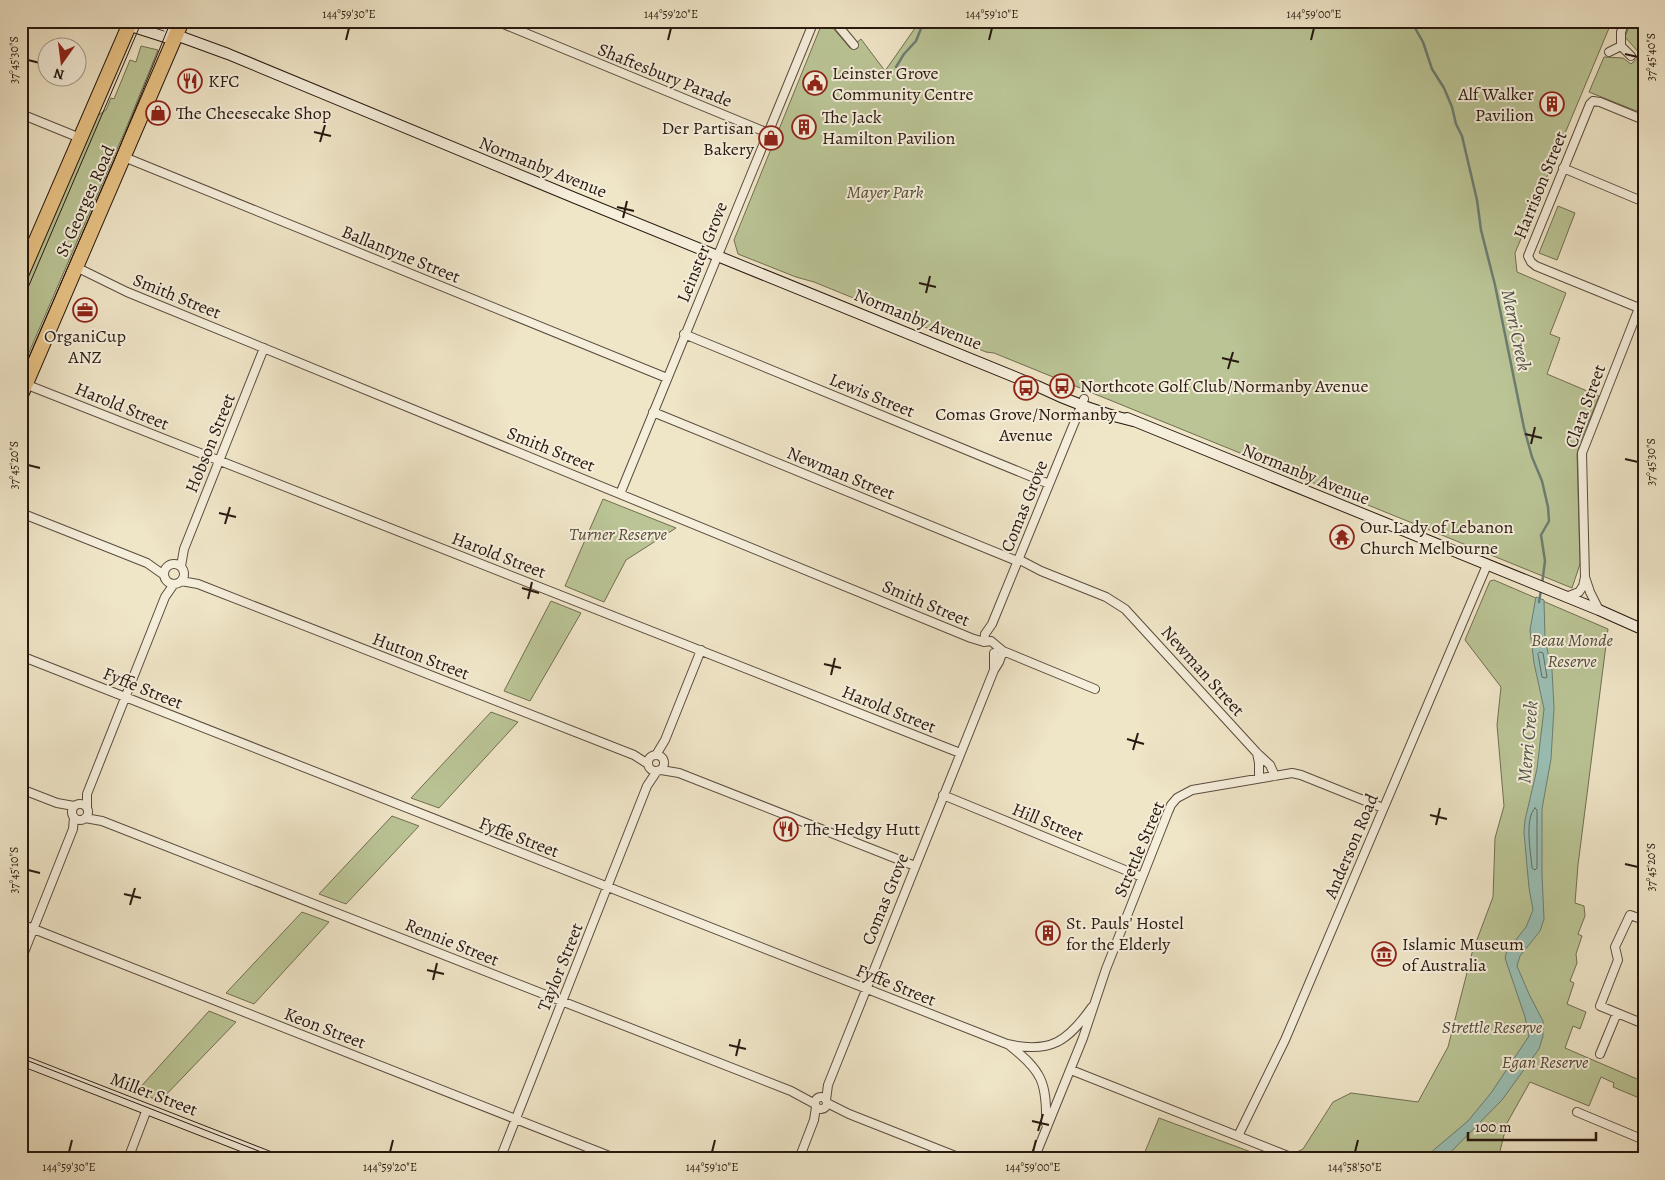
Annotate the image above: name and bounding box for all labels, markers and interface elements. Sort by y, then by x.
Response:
text: 144°59'30"E [322,6,376,22]
text: 144°59'20"E [644,6,698,22]
text: 144°59'10"E [966,6,1018,22]
text: 144°59'00"E [1287,6,1341,22]
text: 37°45'40"S [1643,33,1659,81]
text: 37°45'30"S [6,36,22,84]
street label: Shaftesbury Parade [594,37,736,113]
north arrow [38,38,88,88]
place label: Leinster Grove Community Centre [832,61,974,106]
text: N [52,64,66,85]
restaurant icon: KFC [177,68,203,94]
place label: KFC [208,69,240,93]
public building icon: Leinster Grove Community Centre [802,70,828,96]
place label: Alf Walker Pavilion [1457,82,1534,127]
building icon: Alf Walker Pavilion [1539,91,1565,117]
shop icon: The Cheesecake Shop [145,100,171,126]
place label: The Cheesecake Shop [176,101,331,125]
place label: The Jack Hamilton Pavilion [822,105,955,150]
building icon: The Jack Hamilton Pavilion [791,114,817,140]
place label: Der Partisan Bakery [661,116,755,161]
shop icon: Der Partisan Bakery [758,125,784,151]
street label: Harrison Street [1507,127,1573,243]
street label: Normanby Avenue [476,130,610,204]
street label: St Georges Road [50,141,120,261]
park label: Mayer Park [846,180,924,204]
street label: Leinster Grove [671,198,733,306]
street label: Ballantyne Street [338,219,464,289]
street label: Smith Street [129,267,225,325]
street label: Normanby Avenue [851,282,985,356]
water label: Merri Creek [1495,287,1537,373]
office icon: OrganiCup ANZ [72,297,98,323]
place label: OrganiCup ANZ [44,324,126,369]
street label: Clara Street [1559,361,1611,451]
street label: Lewis Street [826,367,918,423]
bus stop icon: Northcote Golf Club/Normanby Avenue [1049,373,1075,399]
place label: Northcote Golf Club/Normanby Avenue [1080,374,1369,398]
bus stop icon: Comas Grove/Normanby Avenue [1013,375,1039,401]
street label: Harold Street [72,376,173,436]
street label: Hobson Street [179,390,241,496]
place label: Comas Grove/Normanby Avenue [935,402,1118,447]
street label: Smith Street [503,420,599,478]
street label: Normanby Avenue [1239,437,1373,511]
text: 37°45'30"S [1643,438,1659,486]
street label: Newman Street [783,440,899,506]
text: 37°45'20"S [6,441,22,489]
street label: Comas Grove [995,457,1053,555]
place label: Our Lady of Lebanon Church Melbourne [1360,515,1513,560]
park label: Turner Reserve [569,522,667,546]
temple icon: Our Lady of Lebanon Church Melbourne [1329,524,1355,550]
street label: Harold Street [448,526,550,584]
street label: Smith Street [879,574,973,632]
street label: Newman Street [1156,620,1250,722]
street label: Hutton Street [369,627,473,685]
park label: Beau Monde Reserve [1531,628,1614,673]
street label: Fyffe Street [100,661,186,715]
street label: Harold Street [839,679,940,739]
water label: Merri Creek [1511,700,1545,784]
street label: Anderson Road [1318,790,1384,903]
street label: Hill Street [1009,797,1087,847]
street label: Strettle Street [1108,797,1170,901]
street label: Fyffe Street [475,811,563,863]
restaurant icon: The Hedgy Hutt [773,816,799,842]
place label: The Hedgy Hutt [804,817,920,841]
text: 37°45'20"S [1643,843,1659,891]
text: 37°45'10"S [6,847,22,893]
street label: Comas Grove [856,850,914,948]
place label: St. Pauls' Hostel for the Elderly [1066,911,1184,956]
street label: Rennie Street [402,912,503,972]
street label: Taylor Street [531,919,589,1015]
building icon: St. Pauls' Hostel for the Elderly [1035,920,1061,946]
place label: Islamic Museum of Australia [1402,932,1524,977]
museum icon: Islamic Museum of Australia [1371,941,1397,967]
street label: Fyffe Street [853,958,939,1012]
street label: Keon Street [281,1001,369,1055]
park label: Strettle Reserve [1442,1015,1543,1039]
park label: Egan Reserve [1501,1050,1589,1074]
street label: Miller Street [107,1066,201,1122]
scale bar [1468,1110,1595,1142]
text: 100 m [1475,1117,1512,1137]
text: 144°59'30"E [42,1159,96,1175]
text: 144°59'20"E [363,1159,417,1175]
text: 144°59'10"E [686,1159,738,1175]
text: 144°59'00"E [1006,1159,1060,1175]
text: 144°58'50"E [1328,1159,1382,1175]

